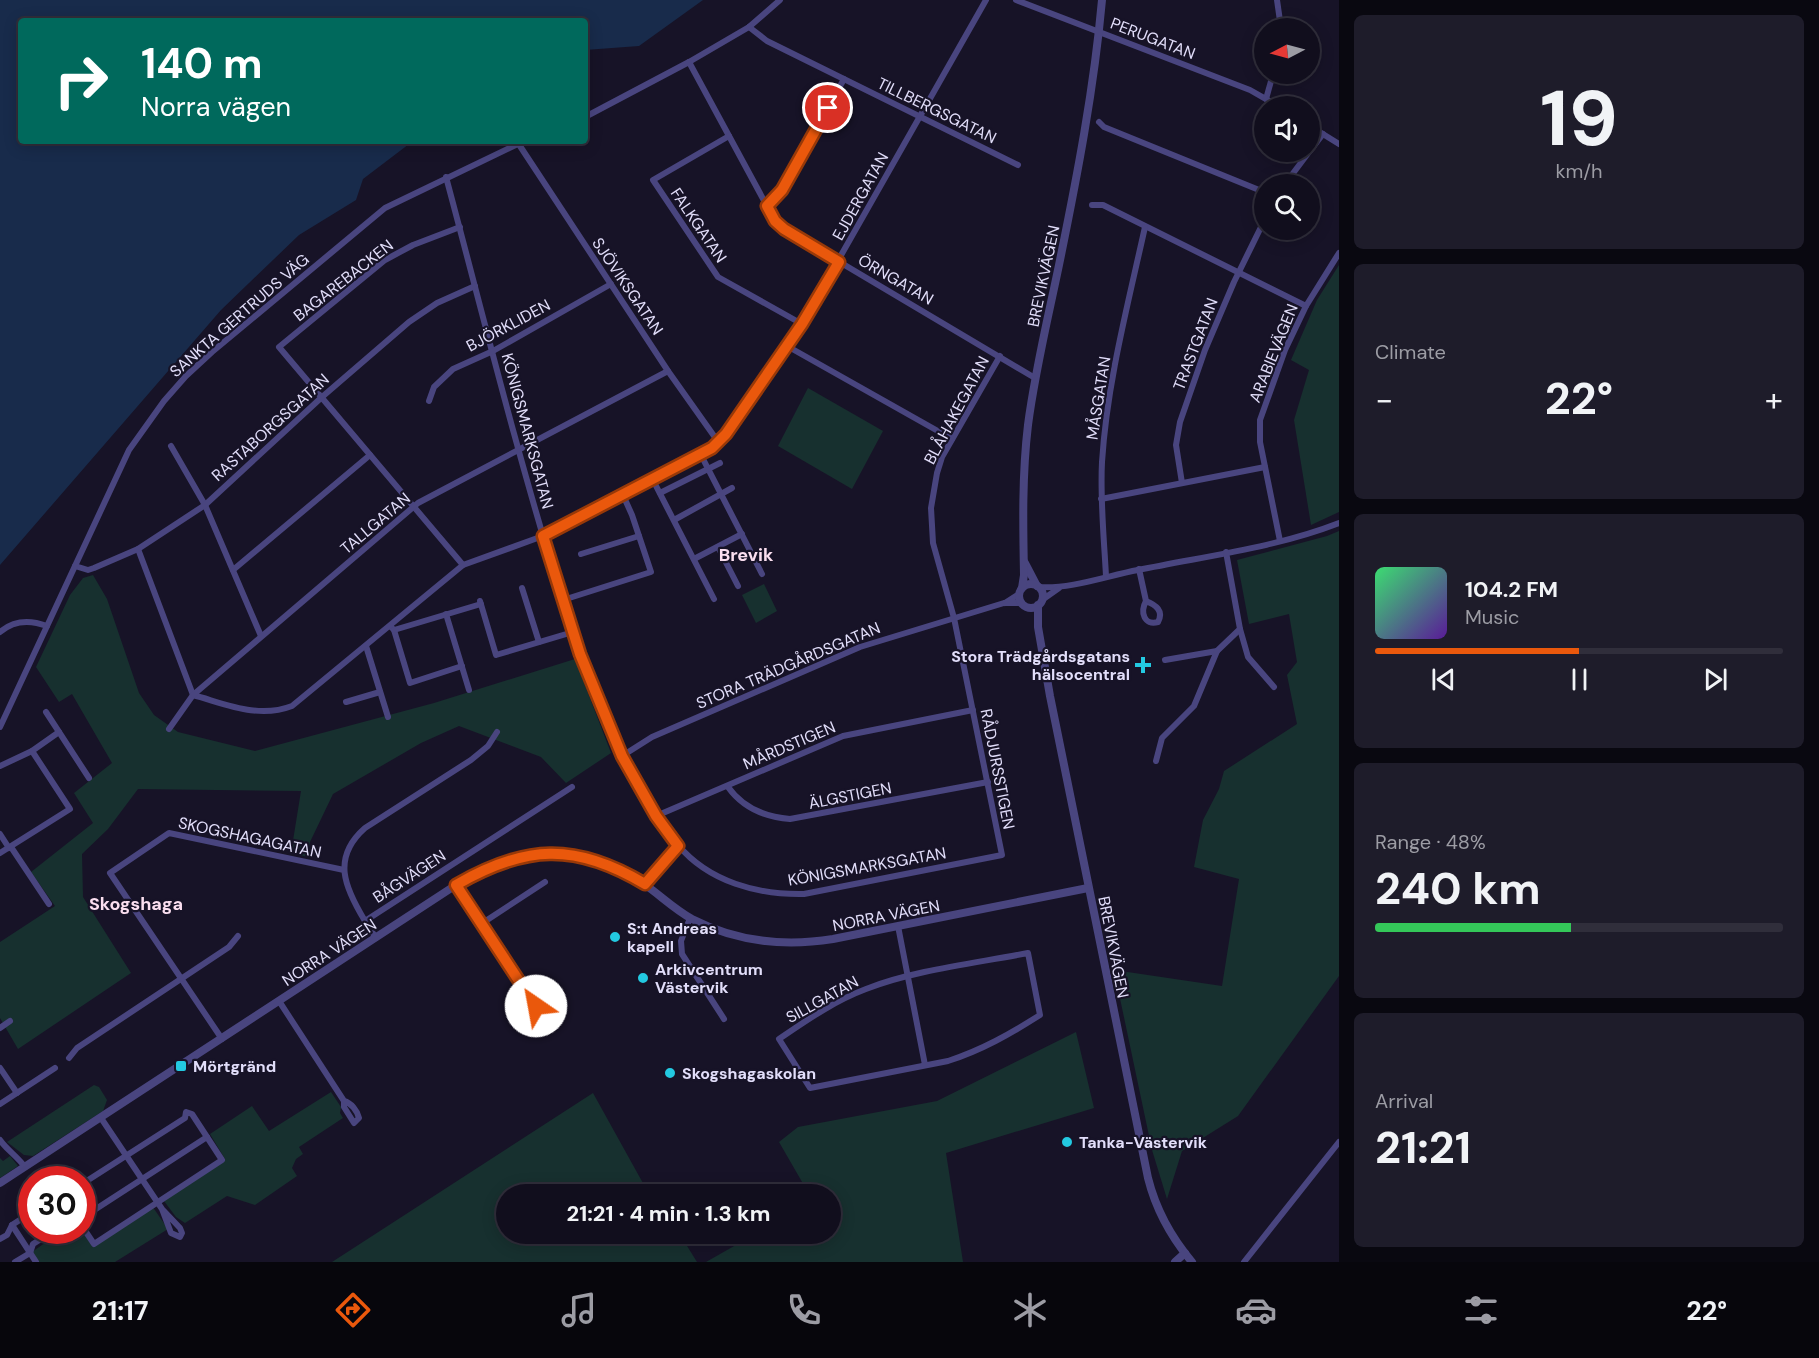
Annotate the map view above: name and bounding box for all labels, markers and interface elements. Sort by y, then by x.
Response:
street label: PERUGATAN [1107,13,1198,64]
north arrow [1254,18,1320,84]
map controls [1254,18,1320,240]
text: 140 m [141,36,263,91]
icon: right [42,42,120,120]
text: 19 [1540,68,1618,169]
street label: TILLBERGSGATAN [874,73,1000,148]
pin [802,82,853,133]
text: Norra vägen [141,89,291,124]
icon: arrive [811,91,844,124]
button: sound [1254,96,1320,162]
street label: EJDERGATAN [828,149,893,244]
text: km/h [1555,158,1603,184]
button: search [1254,174,1320,240]
street label: FALKGATAN [666,184,731,267]
street label: BREVIKVÄGEN [1022,223,1065,329]
street label: SJÖVIKSGATAN [587,233,668,339]
street label: BAGAREBACKEN [289,235,397,326]
street label: SANKTA GERTRUDS VÄG [165,249,314,382]
street label: ÖRNGATAN [854,249,937,309]
street label: BJÖRKLIDEN [463,295,554,356]
street label: TRASTGATAN [1168,295,1223,393]
street label: ARABIEVÄGEN [1244,301,1303,406]
text: Climate [1375,339,1446,365]
street label: KÖNIGSMARKSGATAN [497,351,558,511]
street label: BLÅHAKEGATAN [919,353,994,468]
street label: MÅSGATAN [1082,355,1115,441]
street label: RASTABORGSGATAN [207,369,334,486]
text: 22° [1545,369,1613,428]
text: − [1375,378,1393,421]
text: + [1765,378,1783,421]
street label: TALLGATAN [336,488,415,559]
district label: Brevik [719,543,774,567]
text: 104.2 FM [1465,575,1558,604]
text: Music [1465,604,1520,630]
street label: STORA TRÄDGÅRDSGATAN [693,617,883,714]
place label: Stora Trädgårdsgatans hälsocentral [951,646,1130,685]
marker: Stora Trädgårdsgatans hälsocentral [1134,656,1152,674]
icon: previous [1427,663,1460,696]
icon: pause [1563,663,1596,696]
icon: next [1699,663,1732,696]
street label: RÅDJURSSTIGEN [976,707,1019,831]
street label: MÅRDSTIGEN [740,717,839,774]
street label: ÄLGSTIGEN [807,777,893,814]
street label: SKOGSHAGAGATAN [176,812,323,863]
text: Range · 48% [1375,829,1486,855]
street label: KÖNIGSMARKSGATAN [786,842,948,891]
street label: BÅGVÄGEN [369,845,450,908]
text: 240 km [1375,859,1541,918]
district label: Skogshaga [89,892,183,916]
street label: BREVIKVÄGEN [1093,894,1134,1000]
street label: NORRA VÄGEN [831,895,941,936]
street label: NORRA VÄGEN [278,914,381,991]
place label: S:t Andreas kapell [627,918,717,957]
marker: S:t Andreas kapell [608,930,622,944]
place label: Arkivcentrum Västervik [655,959,763,998]
marker: Arkivcentrum Västervik [636,971,650,985]
street label: SILLGATAN [782,971,862,1028]
position arrow [504,974,568,1038]
place label: Mörtgränd [193,1056,276,1077]
marker: Mörtgränd [174,1059,188,1073]
place label: Skogshagaskolan [682,1063,816,1084]
marker: Skogshagaskolan [663,1066,677,1080]
text: Arrival [1375,1088,1433,1114]
text: 21:21 [1375,1118,1471,1177]
place label: Tanka-Västervik [1079,1132,1208,1153]
marker: Tanka-Västervik [1060,1135,1074,1149]
speed limit sign: 30 [18,1166,96,1244]
text: 21:21 · 4 min · 1.3 km [567,1199,770,1228]
icon: directions [332,1289,374,1331]
icon: music [558,1289,600,1331]
icon: phone [783,1289,825,1331]
icon: climate [1009,1289,1051,1331]
icon: car [1235,1289,1277,1331]
icon: filters [1460,1289,1502,1331]
text: 21:17 [92,1293,148,1328]
text: 22° [1686,1293,1727,1328]

